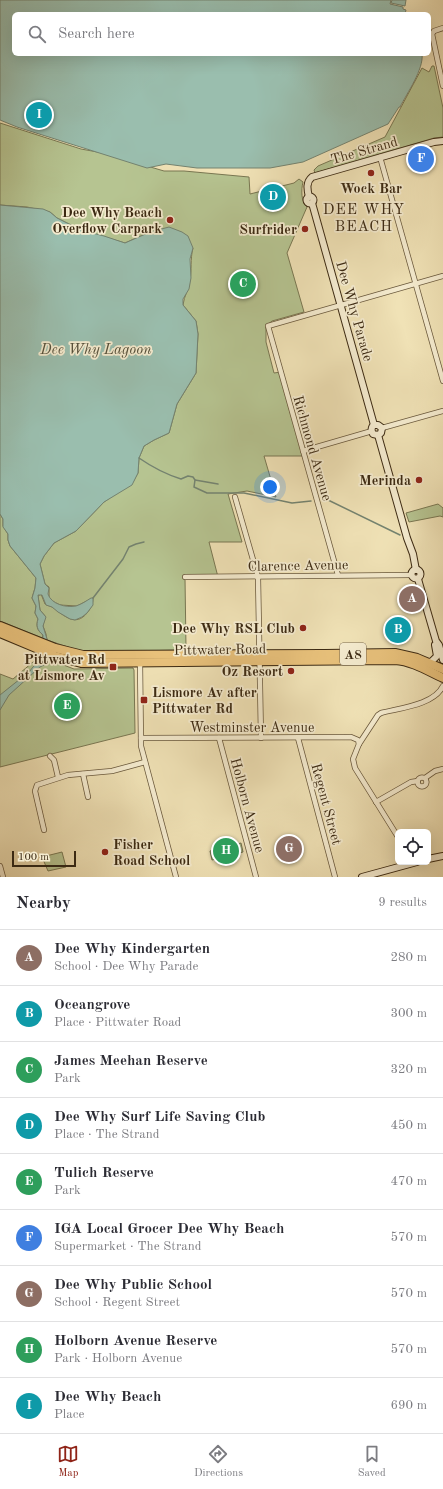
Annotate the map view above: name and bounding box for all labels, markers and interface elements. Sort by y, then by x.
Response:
search box [12,12,431,56]
icon: search [26,23,48,45]
text: Search here [58,27,135,42]
pin: I [26,100,52,130]
street label: The Strand [329,135,399,167]
pin: F [408,144,434,174]
marker: Wock Bar [366,168,376,178]
pin: D [260,182,286,212]
place label: Wock Bar [340,182,402,196]
district label: DEE WHY BEACH [323,203,405,235]
place label: Dee Why Beach Overflow Carpark [52,206,162,236]
marker: Dee Why Beach Overflow Carpark [165,215,175,225]
place label: Surfrider [239,223,297,237]
marker: Surfrider [300,224,310,234]
street label: Dee Why Parade [333,259,375,363]
pin: C [230,269,256,299]
water label: Dee Why Lagoon [39,343,152,358]
street label: Richmond Avenue [290,394,334,503]
place label: Merinda [359,474,411,488]
marker: Merinda [414,475,424,485]
your location [260,477,280,497]
street label: Clarence Avenue [248,558,349,574]
pin: A [399,584,425,614]
pin: B [385,615,411,645]
place label: Dee Why RSL Club [172,622,295,636]
marker: Dee Why RSL Club [298,623,308,633]
street label: Pittwater Road [174,642,266,658]
road number: A8 [340,643,366,665]
place label: Pittwater Rd at Lismore Av [18,653,105,683]
marker: Pittwater Rd at Lismore Av [108,662,118,672]
place label: Oz Resort [222,665,283,679]
marker: Oz Resort [286,666,296,676]
place label: Lismore Av after Pittwater Rd [152,686,257,716]
pin: E [54,691,80,721]
marker: Lismore Av after Pittwater Rd [139,695,149,705]
street label: Westminster Avenue [189,721,315,735]
street label: Holborn Avenue [227,756,269,854]
street label: Regent Street [308,762,344,847]
map controls [395,829,431,865]
button: locate [395,829,431,865]
pin: G [276,834,302,864]
pin: H [213,836,239,866]
place label: Fisher Road School [113,838,190,868]
marker: Fisher Road School [100,847,110,857]
scale bar [12,849,76,868]
text: 100 m [18,852,49,863]
text: Nearby [16,895,71,912]
text: 9 results [378,896,427,909]
text: Dee Why Kindergarten [54,942,210,957]
text: A [24,951,34,964]
text: 280 m [390,951,427,964]
text: School · Dee Why Parade [54,960,199,973]
text: Oceangrove [54,998,130,1013]
text: B [24,1007,34,1020]
text: 300 m [390,1007,427,1020]
text: Place · Pittwater Road [54,1016,181,1029]
text: James Meehan Reserve [54,1054,208,1069]
text: C [25,1063,33,1076]
text: 320 m [390,1063,427,1076]
text: Park [54,1072,81,1085]
text: Dee Why Surf Life Saving Club [54,1110,265,1125]
text: D [24,1119,34,1132]
text: 450 m [390,1119,427,1132]
text: Place · The Strand [54,1128,159,1141]
text: Tulich Reserve [54,1166,154,1181]
text: E [25,1175,33,1188]
text: 470 m [390,1175,427,1188]
text: Park [54,1184,81,1197]
text: IGA Local Grocer Dee Why Beach [54,1222,284,1237]
text: F [25,1231,33,1244]
text: 570 m [390,1231,427,1244]
text: Supermarket · The Strand [54,1240,201,1253]
text: Dee Why Public School [54,1278,212,1293]
text: G [24,1287,34,1300]
text: 570 m [390,1287,427,1300]
text: School · Regent Street [54,1296,180,1309]
text: Holborn Avenue Reserve [54,1334,217,1349]
text: H [24,1343,34,1356]
text: 570 m [390,1343,427,1356]
text: Park · Holborn Avenue [54,1352,182,1365]
text: Dee Why Beach [54,1390,162,1405]
text: I [26,1399,32,1412]
text: 690 m [390,1399,427,1412]
text: Place [54,1408,84,1421]
tab: Map [57,1443,79,1481]
tab: Directions [194,1443,243,1481]
tab: Saved [358,1443,386,1481]

